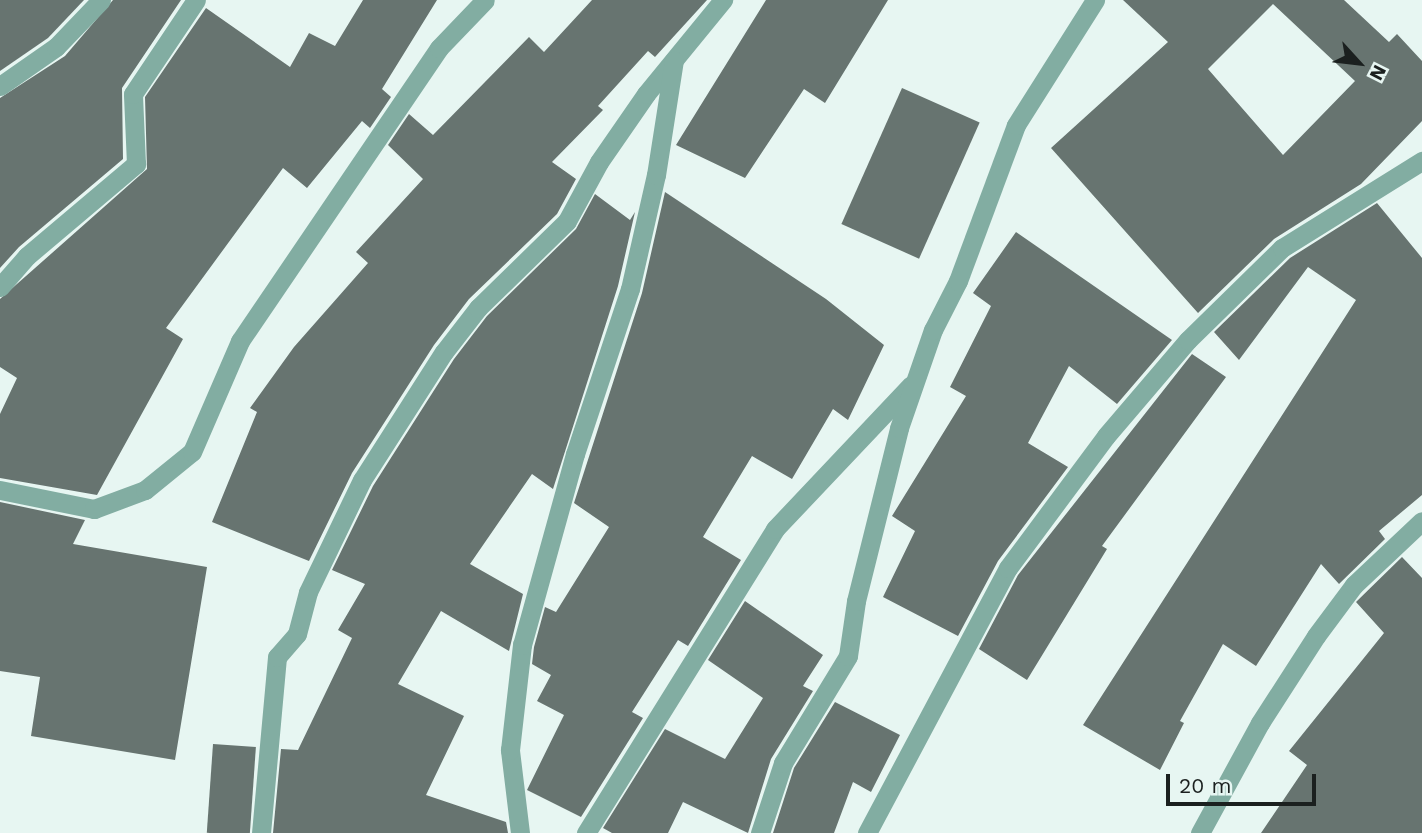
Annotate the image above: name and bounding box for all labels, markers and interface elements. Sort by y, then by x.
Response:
north arrow [1324,28,1394,98]
text: N [1365,61,1392,84]
scale bar [1170,760,1320,804]
text: 20 m [1179,773,1231,798]

